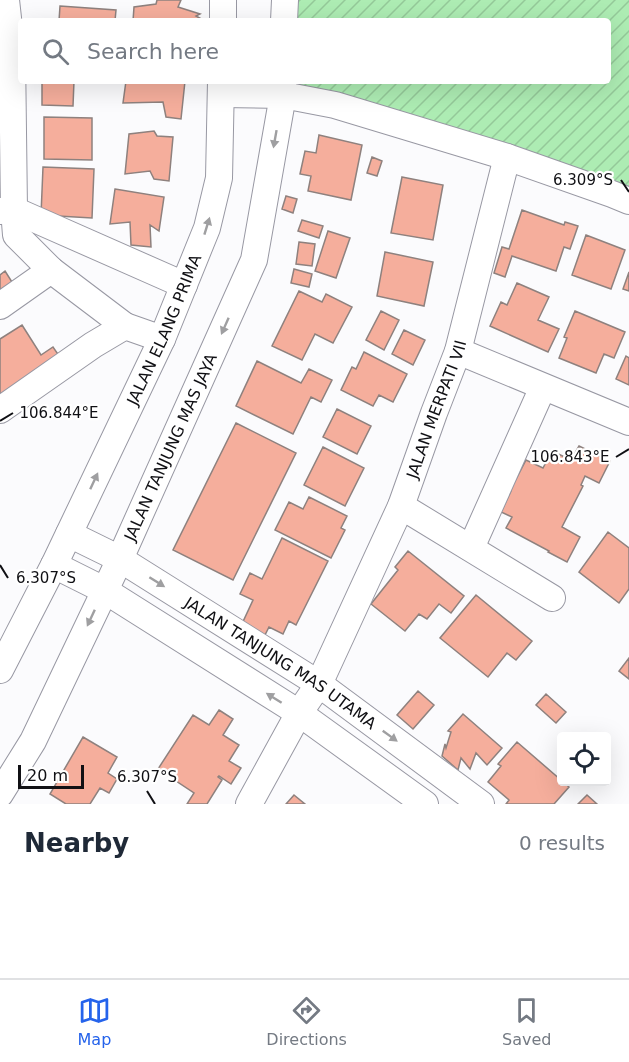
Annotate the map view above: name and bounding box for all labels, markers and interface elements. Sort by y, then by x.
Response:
search box [18,18,611,84]
icon: search [39,35,72,68]
text: Search here [87,39,219,64]
one-way arrow [270,130,279,149]
text: 6.309°S [553,171,613,189]
one-way arrow [202,217,212,235]
street label: JALAN ELANG PRIMA [122,251,205,409]
one-way arrow [220,317,229,334]
street label: JALAN MERPATI VII [402,338,470,482]
street label: JALAN TANJUNG MAS JAYA [120,350,221,545]
text: 106.844°E [19,404,99,422]
text: 106.843°E [530,448,610,466]
one-way arrow [90,473,99,490]
text: 6.307°S [16,569,76,587]
one-way arrow [149,577,165,588]
street label: JALAN TANJUNG MAS UTAMA [180,592,380,733]
one-way arrow [87,609,96,626]
one-way arrow [267,692,283,704]
one-way arrow [381,730,397,742]
map controls [557,732,611,786]
button: locate [557,732,611,786]
scale bar [18,762,84,790]
text: 20 m [27,766,68,785]
text: 6.307°S [117,768,177,786]
text: Nearby [24,828,129,858]
text: 0 results [519,831,605,855]
tab: Map [78,994,111,1049]
tab: Directions [266,994,347,1049]
tab: Saved [502,994,551,1049]

